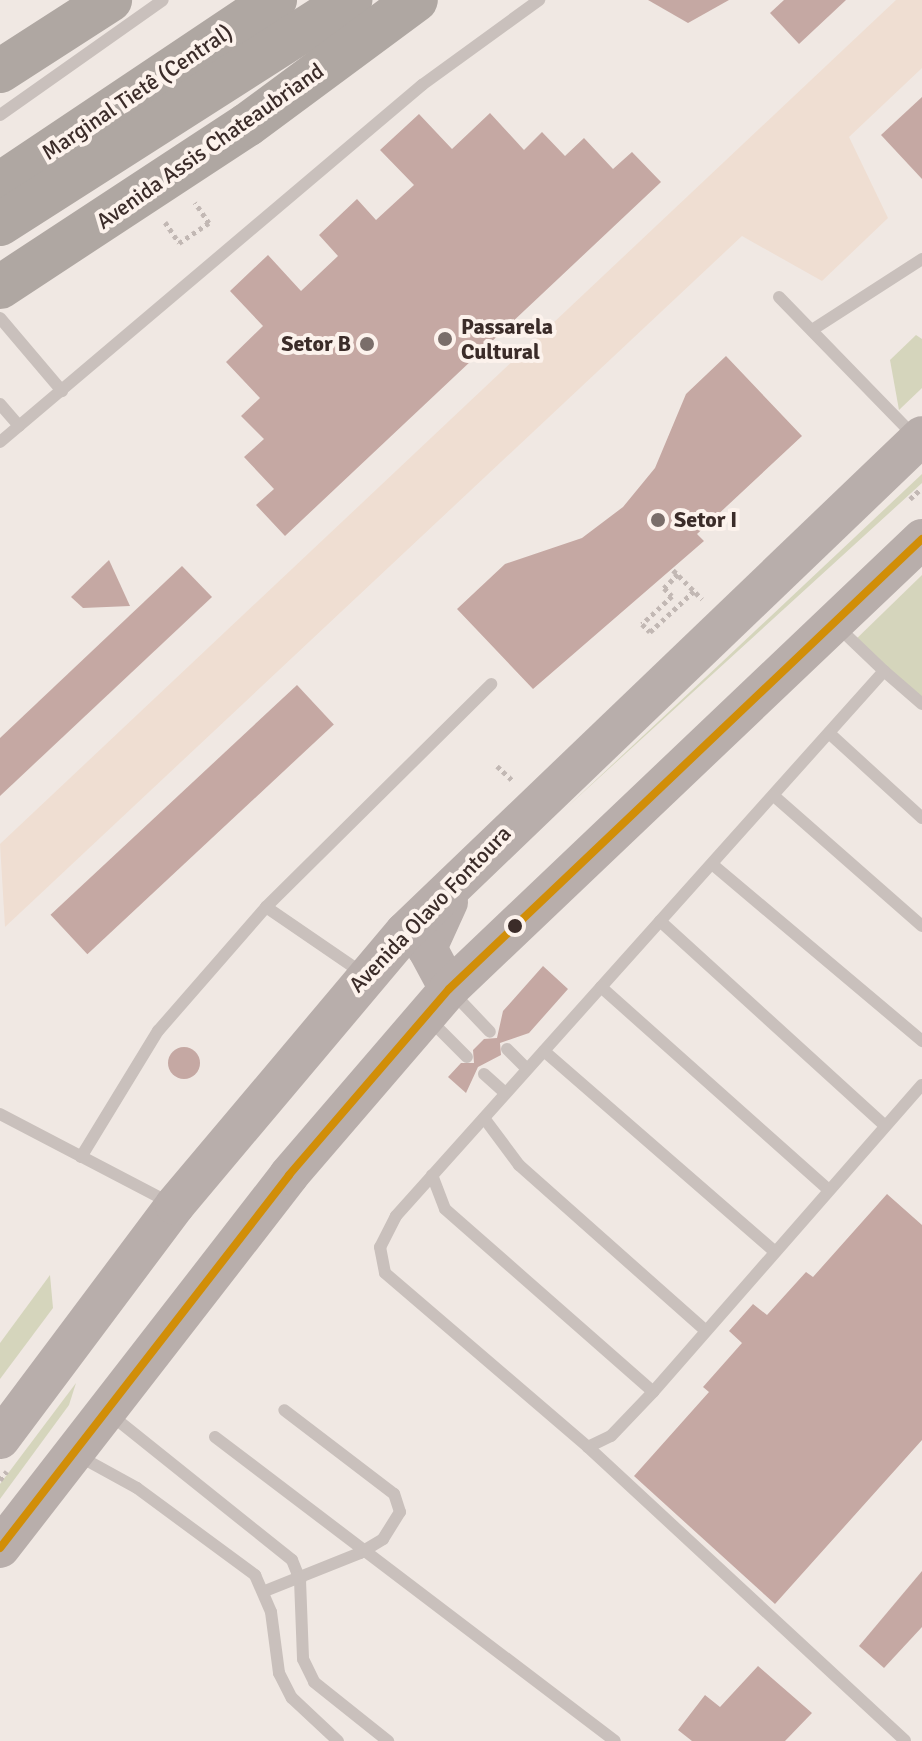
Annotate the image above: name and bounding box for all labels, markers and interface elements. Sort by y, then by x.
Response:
street label: Marginal Tietê (Central) [37,18,237,166]
street label: Avenida Assis Chateaubriand [91,57,329,235]
place label: Passarela Cultural [461,313,553,364]
marker: Passarela Cultural [436,330,454,348]
place label: Setor B [281,331,351,357]
marker: Setor B [358,335,376,353]
place label: Setor I [674,507,737,533]
marker: Setor I [649,511,667,529]
street label: Avenida Olavo Fontoura [344,820,516,998]
unlabelled marker [507,918,523,934]

